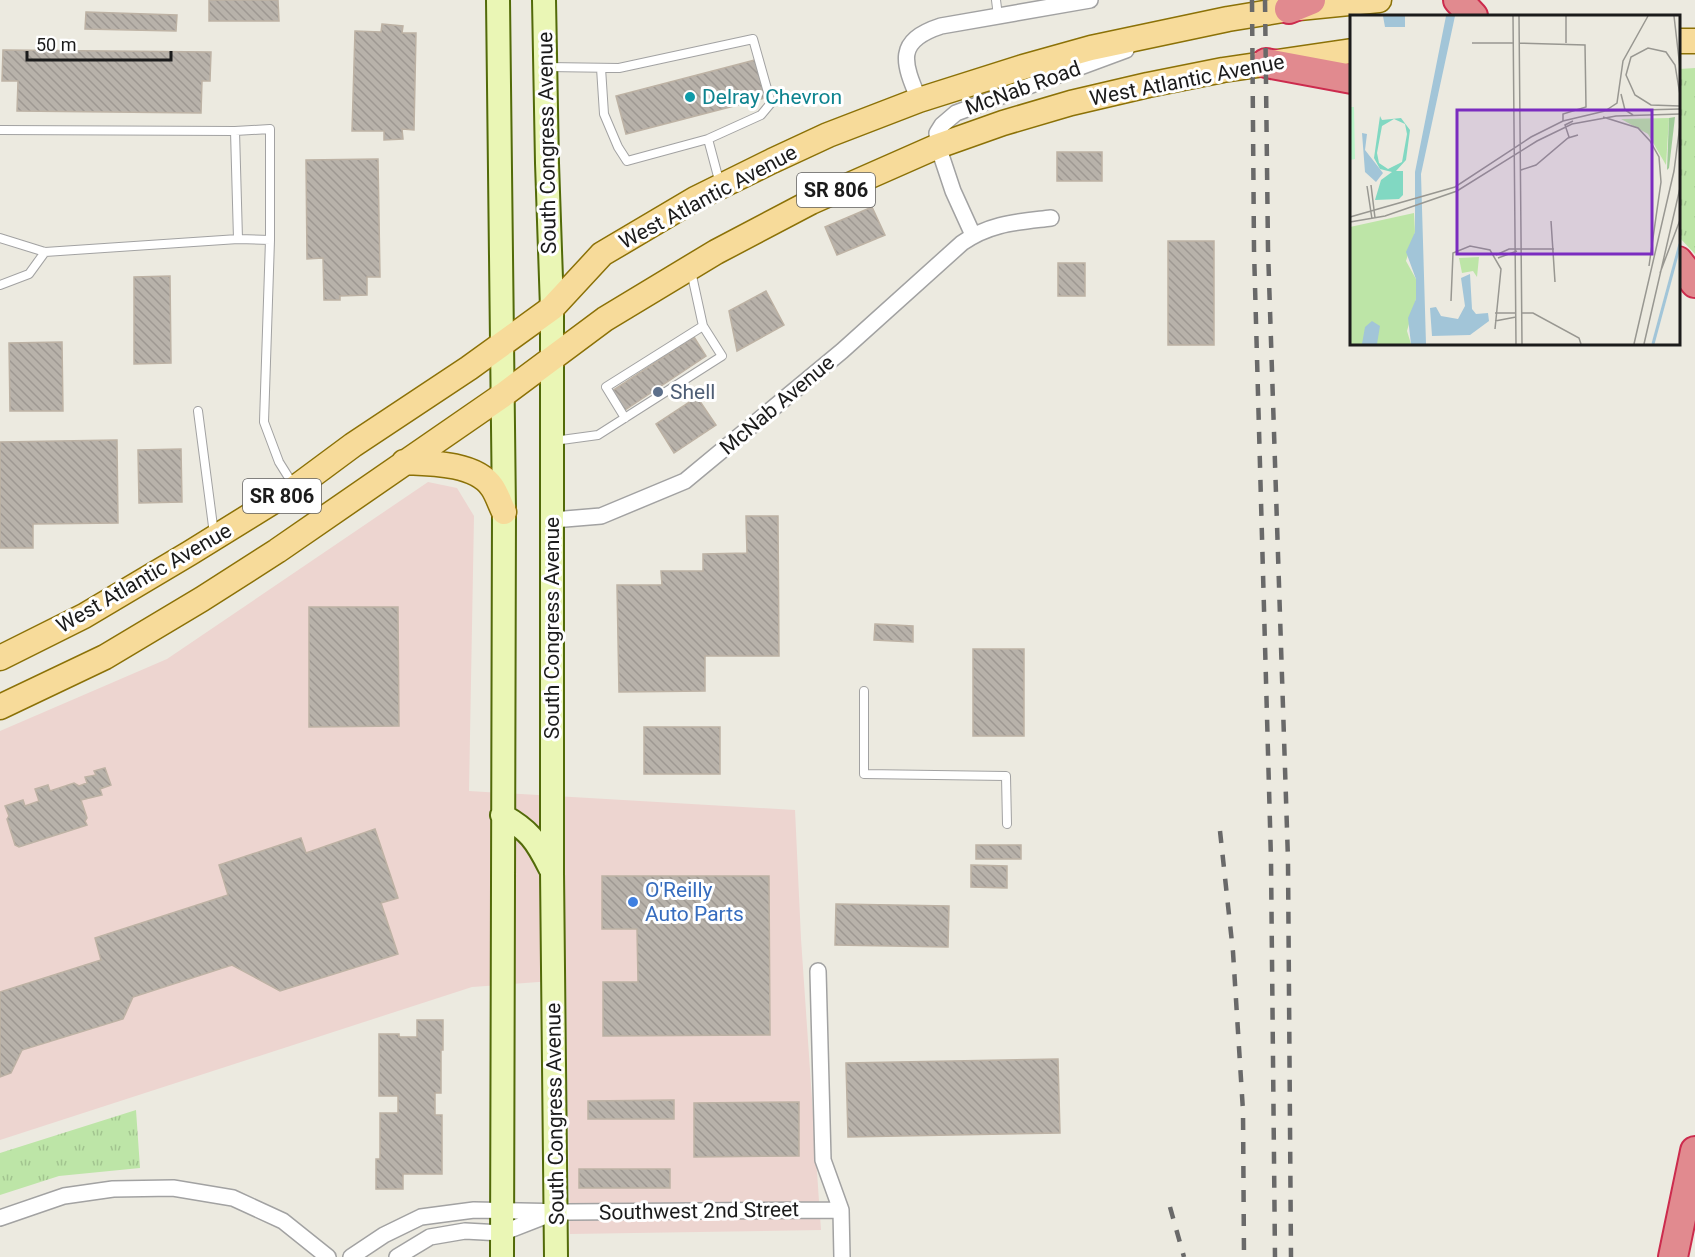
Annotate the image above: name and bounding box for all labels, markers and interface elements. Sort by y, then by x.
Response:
inset map [1350,15,1680,345]
scale bar [27,24,171,62]
street label: South Congress Avenue [533,32,561,254]
text: 50 m [36,34,76,55]
street label: West Atlantic Avenue [1088,49,1286,111]
street label: McNab Road [962,56,1084,120]
place label: Delray Chevron [702,85,842,109]
marker: Delray Chevron [683,90,697,104]
street label: West Atlantic Avenue [615,140,801,254]
road number: SR 806 [797,173,875,207]
street label: McNab Avenue [715,350,839,460]
place label: Shell [670,380,715,404]
marker: Shell [651,385,665,399]
road number: SR 806 [243,479,321,513]
street label: South Congress Avenue [540,517,564,739]
street label: West Atlantic Avenue [52,518,236,638]
place label: O'Reilly Auto Parts [645,878,744,926]
marker: O'Reilly Auto Parts [626,895,640,909]
street label: South Congress Avenue [541,1003,569,1225]
street label: Southwest 2nd Street [599,1197,799,1225]

